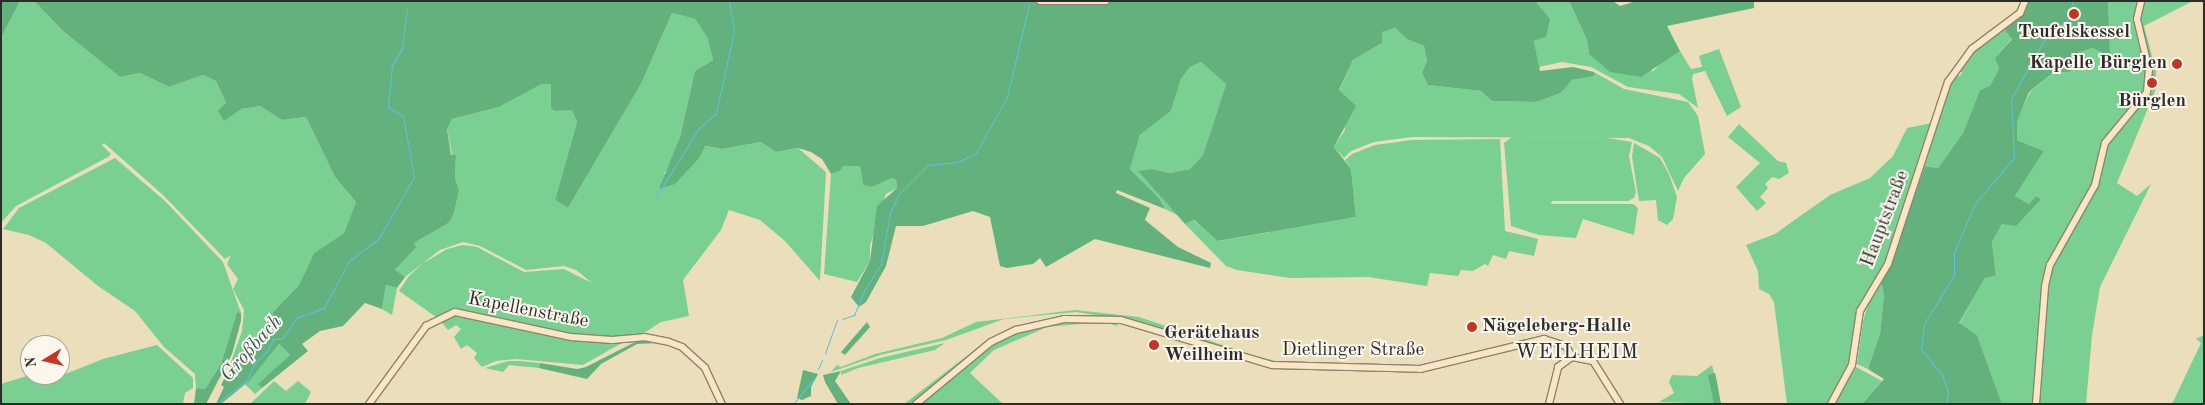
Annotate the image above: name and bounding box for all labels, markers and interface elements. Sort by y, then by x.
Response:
marker: Teufelskessel [2068,8,2080,20]
place label: Teufelskessel [2018,22,2130,44]
place label: Kapelle Bürglen [2029,53,2167,75]
marker: Kapelle Bürglen [2171,58,2183,70]
marker: Bürglen [2146,77,2158,89]
place label: Bürglen [2118,91,2186,113]
street label: Hauptstraße [1857,167,1915,271]
street label: Kapellenstraße [466,288,590,334]
water label: Großbach [216,311,288,387]
place label: Nägeleberg-Halle [1482,316,1631,338]
marker: Nägeleberg-Halle [1466,321,1478,333]
place label: Gerätehaus Weilheim [1164,323,1259,367]
north arrow [20,335,70,385]
marker: Gerätehaus Weilheim [1148,339,1160,351]
street label: Dietlinger Straße [1282,340,1424,362]
district label: WEILHEIM [1514,340,1640,366]
text: N [23,356,39,369]

